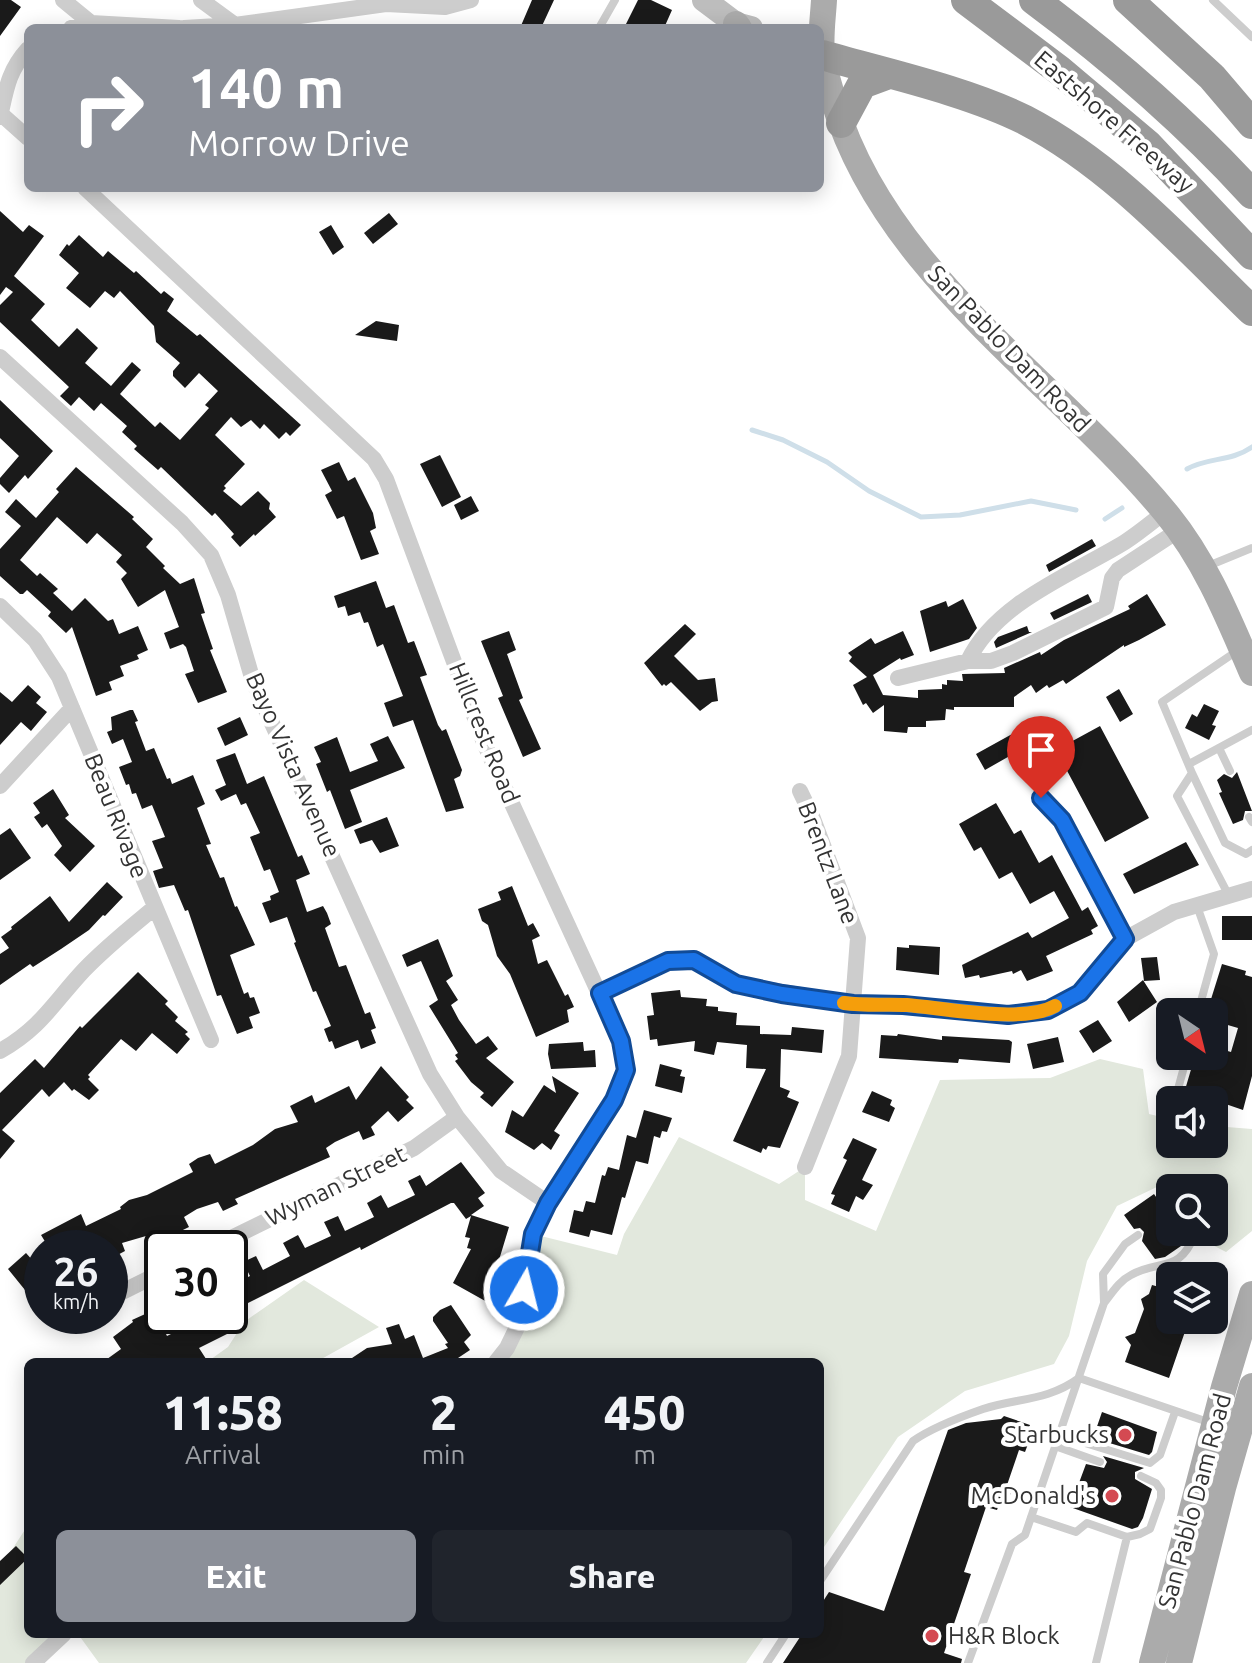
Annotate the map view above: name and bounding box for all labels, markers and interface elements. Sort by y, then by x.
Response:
street label: Eastshore Freeway [1029,45,1200,198]
icon: right [56,56,160,160]
text: 140 m [188,56,344,119]
text: Morrow Drive [188,122,410,163]
street label: San Pablo Dam Road [923,260,1096,438]
street label: Hillcrest Road [444,659,525,807]
street label: Bayo Vista Avenue [241,668,346,861]
pin [1007,716,1075,798]
icon: arrive [1019,728,1063,772]
street label: Beau Rivage [79,750,154,882]
street label: Brentz Lane [793,798,864,928]
north arrow [1156,998,1228,1070]
map controls [1156,998,1228,1334]
button: sound [1156,1086,1228,1158]
street label: Wyman Street [261,1140,411,1231]
button: search [1156,1174,1228,1246]
speed limit sign: 30 [144,1230,248,1334]
position arrow [482,1248,566,1332]
text: 26 [53,1249,99,1294]
button: layers [1156,1262,1228,1334]
text: km/h [53,1290,99,1313]
text: 11:58 [163,1385,283,1439]
text: 2 [430,1385,457,1439]
text: 450 [604,1385,685,1439]
street label: San Pablo Dam Road [1153,1391,1236,1611]
place label: Starbucks [1004,1421,1109,1448]
marker: Starbucks [1116,1426,1134,1444]
text: Arrival [185,1440,261,1469]
text: min [422,1440,465,1469]
text: m [633,1440,656,1469]
place label: McDonald's [970,1482,1096,1509]
marker: McDonald's [1103,1487,1121,1505]
button: Exit [56,1530,416,1622]
button: Share [432,1530,792,1622]
place label: H&R Block [948,1622,1060,1649]
marker: H&R Block [923,1627,941,1645]

